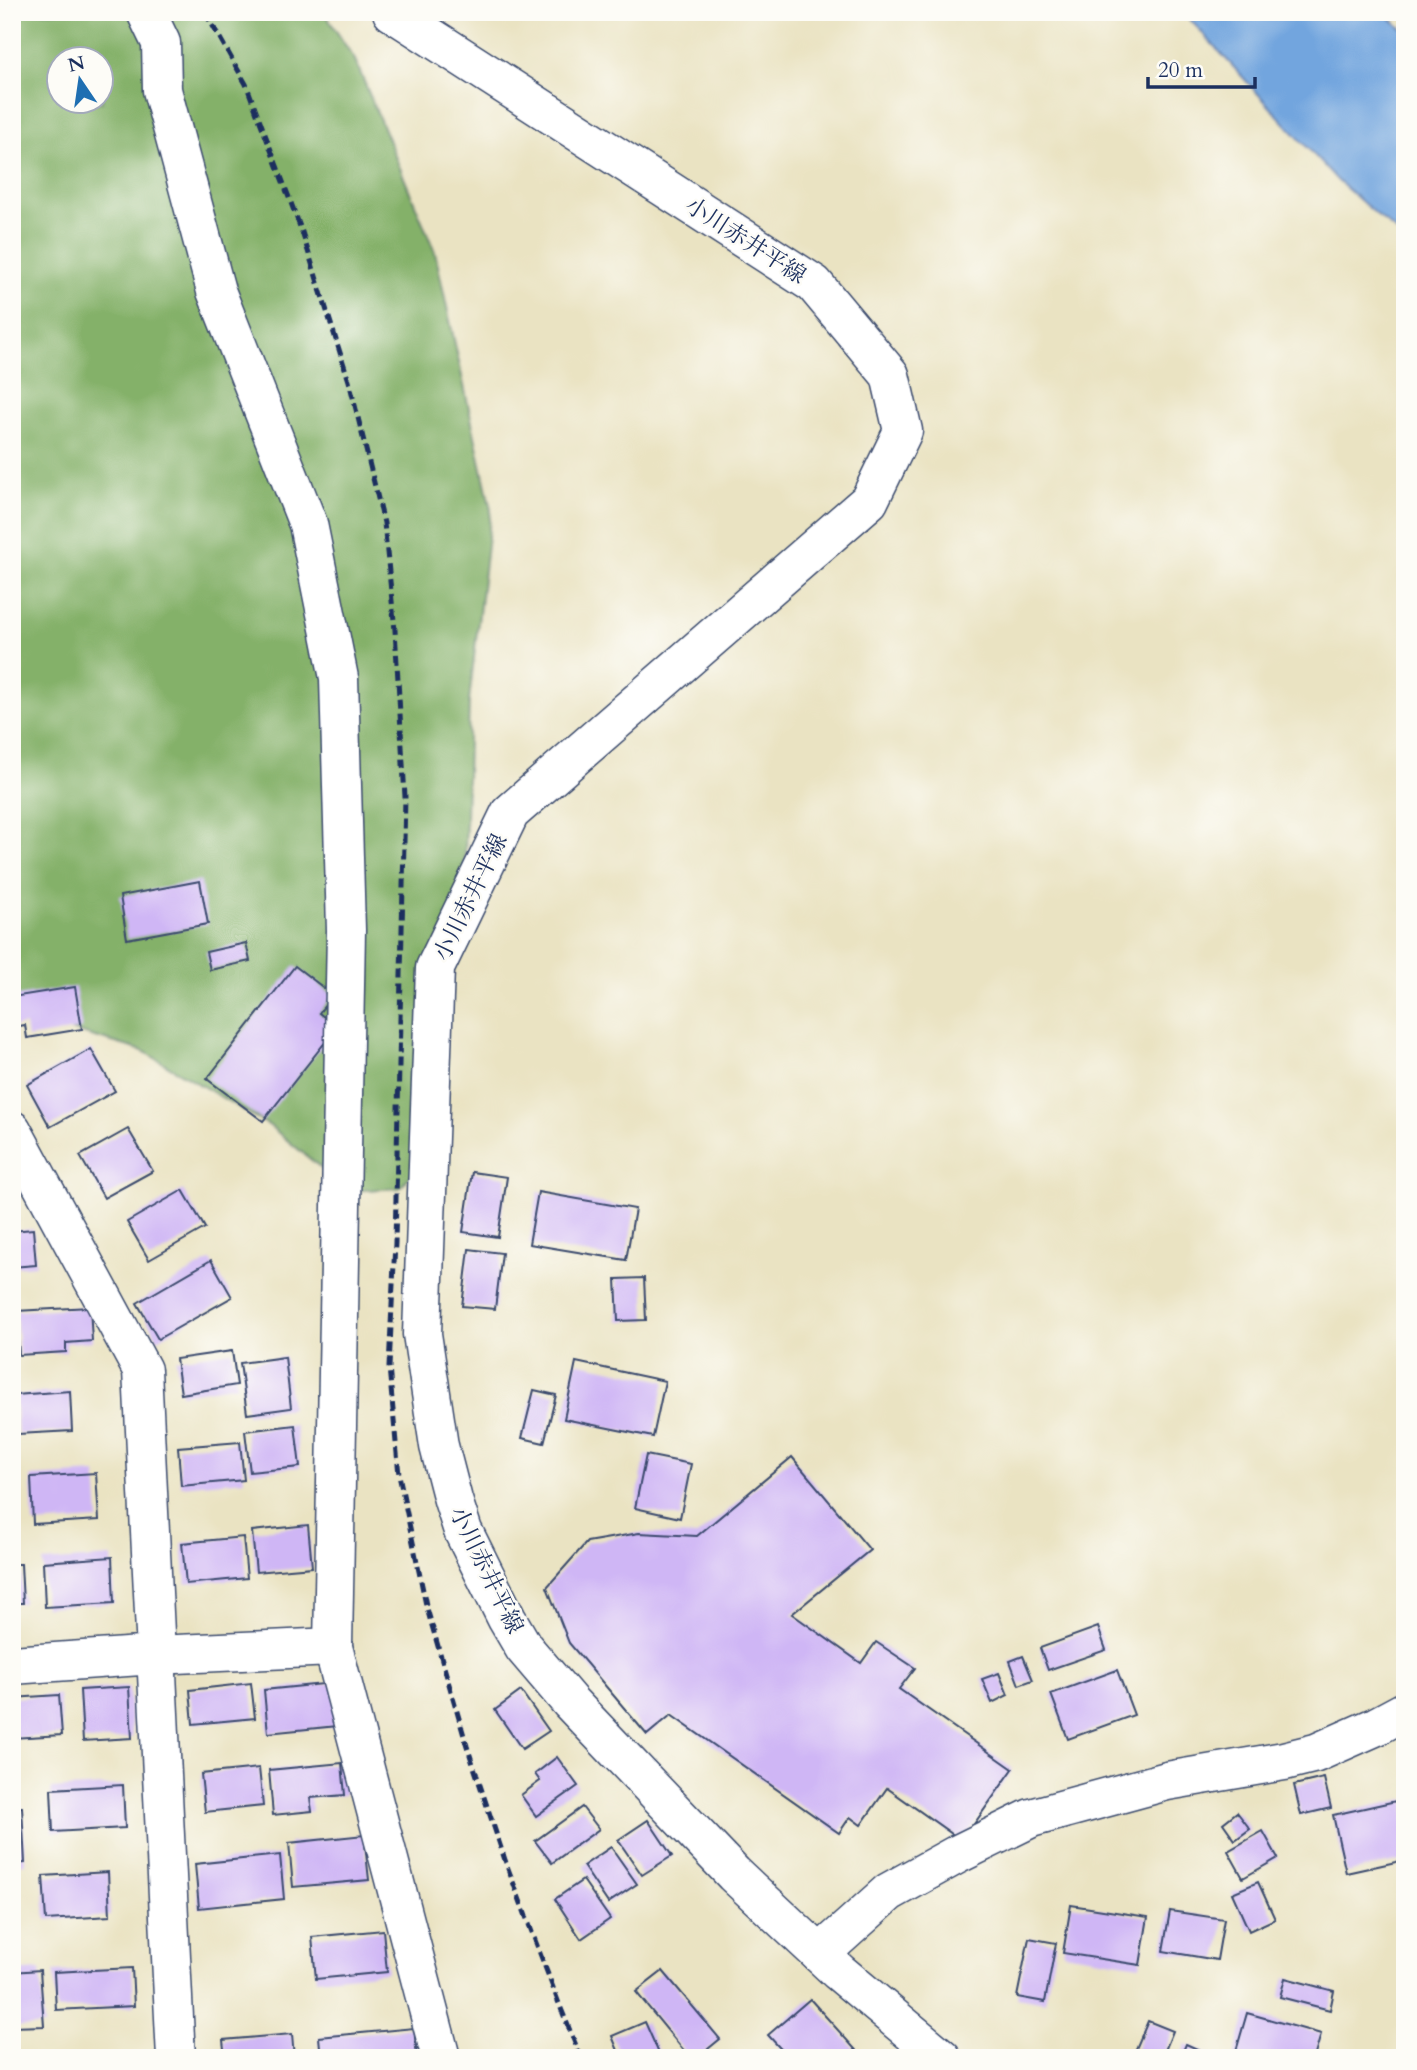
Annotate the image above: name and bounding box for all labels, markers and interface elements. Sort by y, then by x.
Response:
north arrow [46,46,116,116]
scale bar [1148,46,1254,90]
text: N [65,50,88,79]
text: 20 m [1158,56,1203,85]
street label: 小川赤井平線 [679,190,812,291]
street label: 小川赤井平線 [426,828,515,966]
street label: 小川赤井平線 [442,1501,531,1639]

